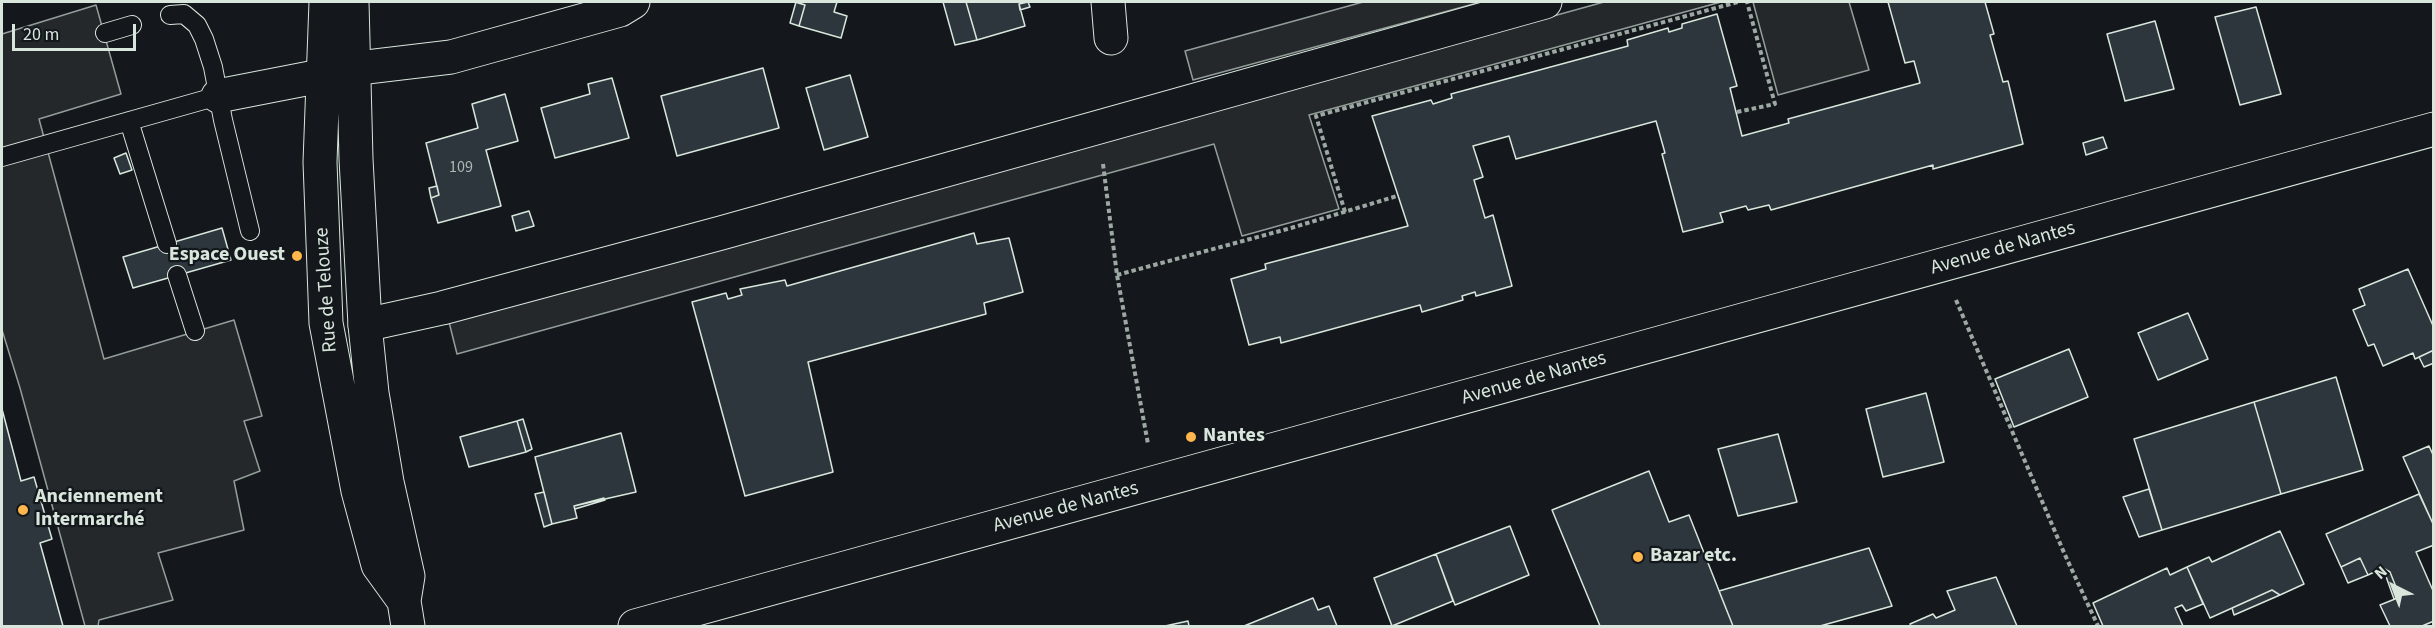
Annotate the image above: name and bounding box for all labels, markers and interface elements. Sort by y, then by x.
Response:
scale bar [15,12,140,50]
text: 20 m [23,22,59,47]
house number: 109 [449,158,473,178]
street label: Avenue de Nantes [1928,217,2078,281]
street label: Rue de Telouze [311,227,343,353]
place label: Espace Ouest [169,244,285,268]
marker: Espace Ouest [290,249,304,263]
street label: Avenue de Nantes [1459,347,1609,411]
place label: Nantes [1203,425,1265,449]
marker: Nantes [1184,430,1198,444]
street label: Avenue de Nantes [991,477,1141,539]
place label: Anciennement Intermarché [35,486,163,533]
marker: Anciennement Intermarché [16,503,30,517]
place label: Bazar etc. [1650,545,1737,569]
marker: Bazar etc. [1631,550,1645,564]
north arrow [2363,556,2423,616]
text: N [2370,561,2392,584]

